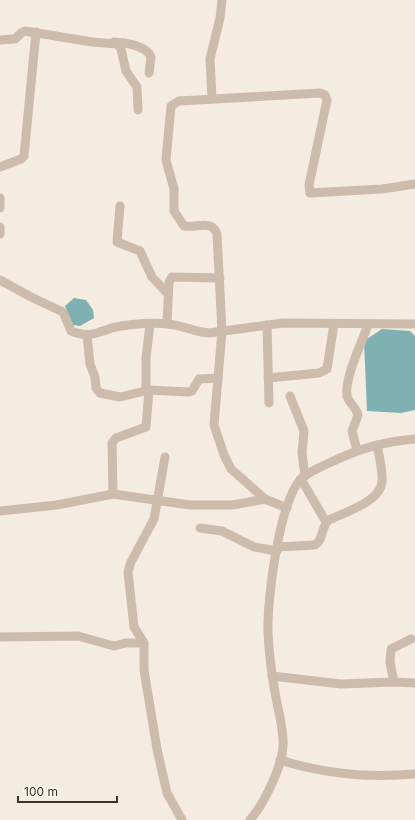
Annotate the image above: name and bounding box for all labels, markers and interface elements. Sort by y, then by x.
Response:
scale bar [18,778,117,804]
text: 100 m [24,784,58,799]

